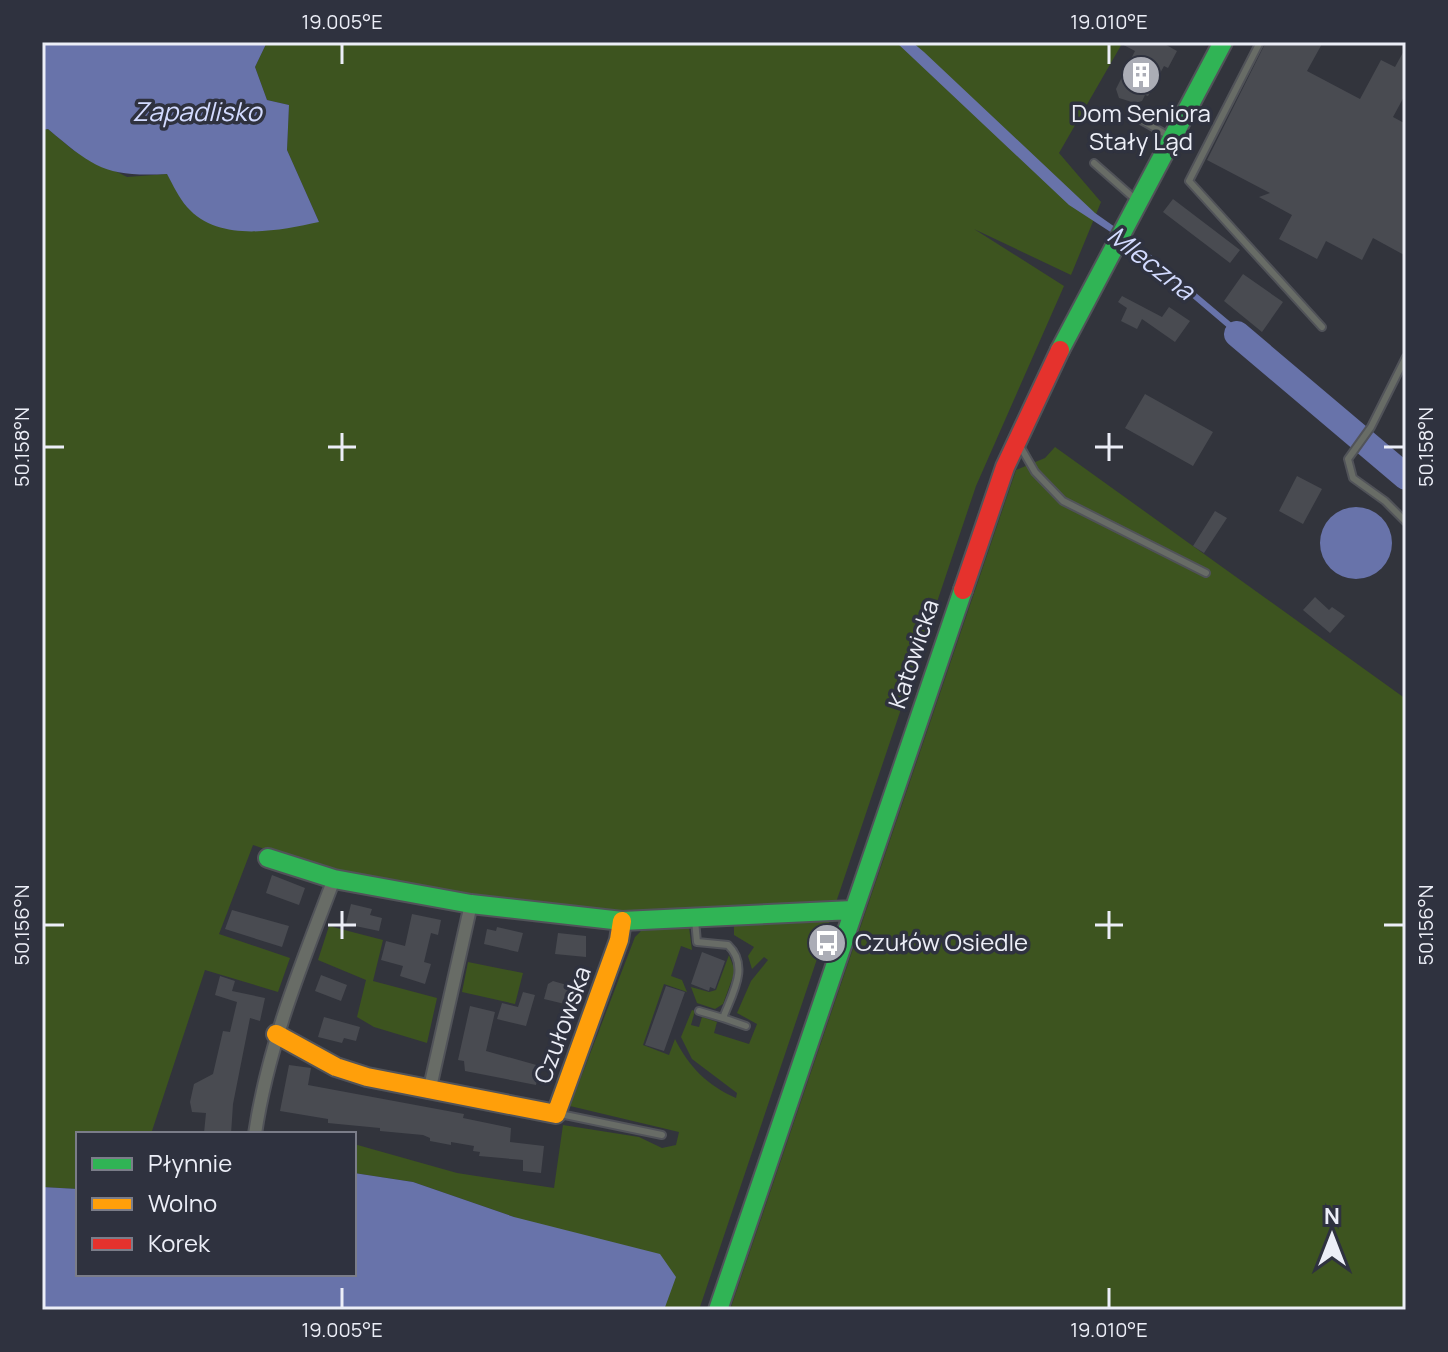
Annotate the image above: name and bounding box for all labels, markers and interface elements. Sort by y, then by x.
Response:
text: 19.005°E [301,8,383,35]
text: 19.010°E [1070,8,1148,35]
building icon: Dom Seniora Stały Ląd [1120,54,1162,96]
water label: Zapadlisko [132,93,263,129]
place label: Dom Seniora Stały Ląd [1071,96,1211,157]
water label: Mleczna [1101,217,1204,308]
text: 50.158°N [8,407,35,487]
text: 50.158°N [1412,407,1439,487]
street label: Katowicka [879,595,946,712]
text: 50.156°N [8,885,35,965]
text: 50.156°N [1412,885,1439,965]
bus stop icon: Czułów Osiedle [806,922,848,964]
place label: Czułów Osiedle [855,925,1028,958]
street label: Czułowska [525,961,598,1088]
legend [76,1132,356,1276]
text: Płynnie [148,1146,232,1179]
text: Wolno [148,1186,217,1219]
north arrow [1292,1196,1372,1276]
text: N [1324,1201,1340,1231]
text: Korek [148,1226,211,1259]
text: 19.005°E [301,1316,383,1343]
text: 19.010°E [1070,1316,1148,1343]

